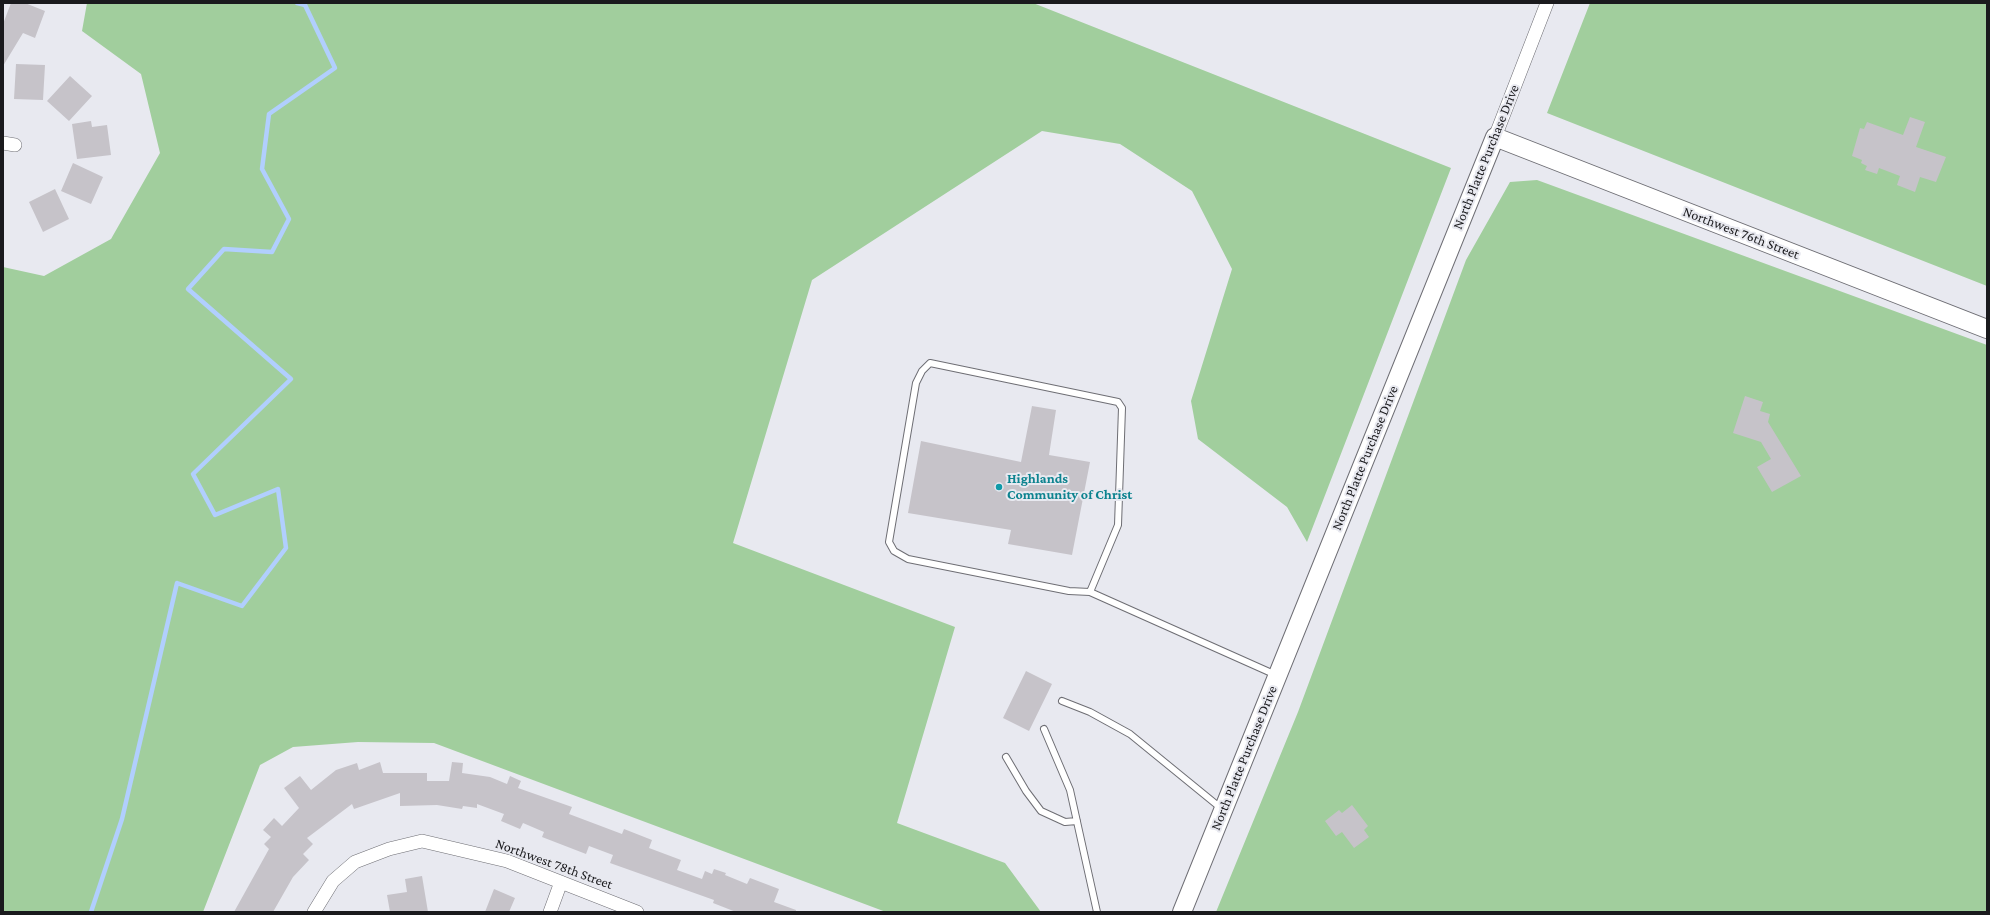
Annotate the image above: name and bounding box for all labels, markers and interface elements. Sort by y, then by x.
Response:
street label: North Platte Purchase Drive [1449,82,1523,232]
street label: Northwest 76th Street [1680,203,1802,263]
street label: North Platte Purchase Drive [1328,383,1402,533]
place label: Highlands Community of Christ [1007,471,1132,504]
marker: Highlands Community of Christ [994,482,1004,492]
street label: North Platte Purchase Drive [1207,683,1281,833]
street label: Northwest 78th Street [493,835,615,893]

